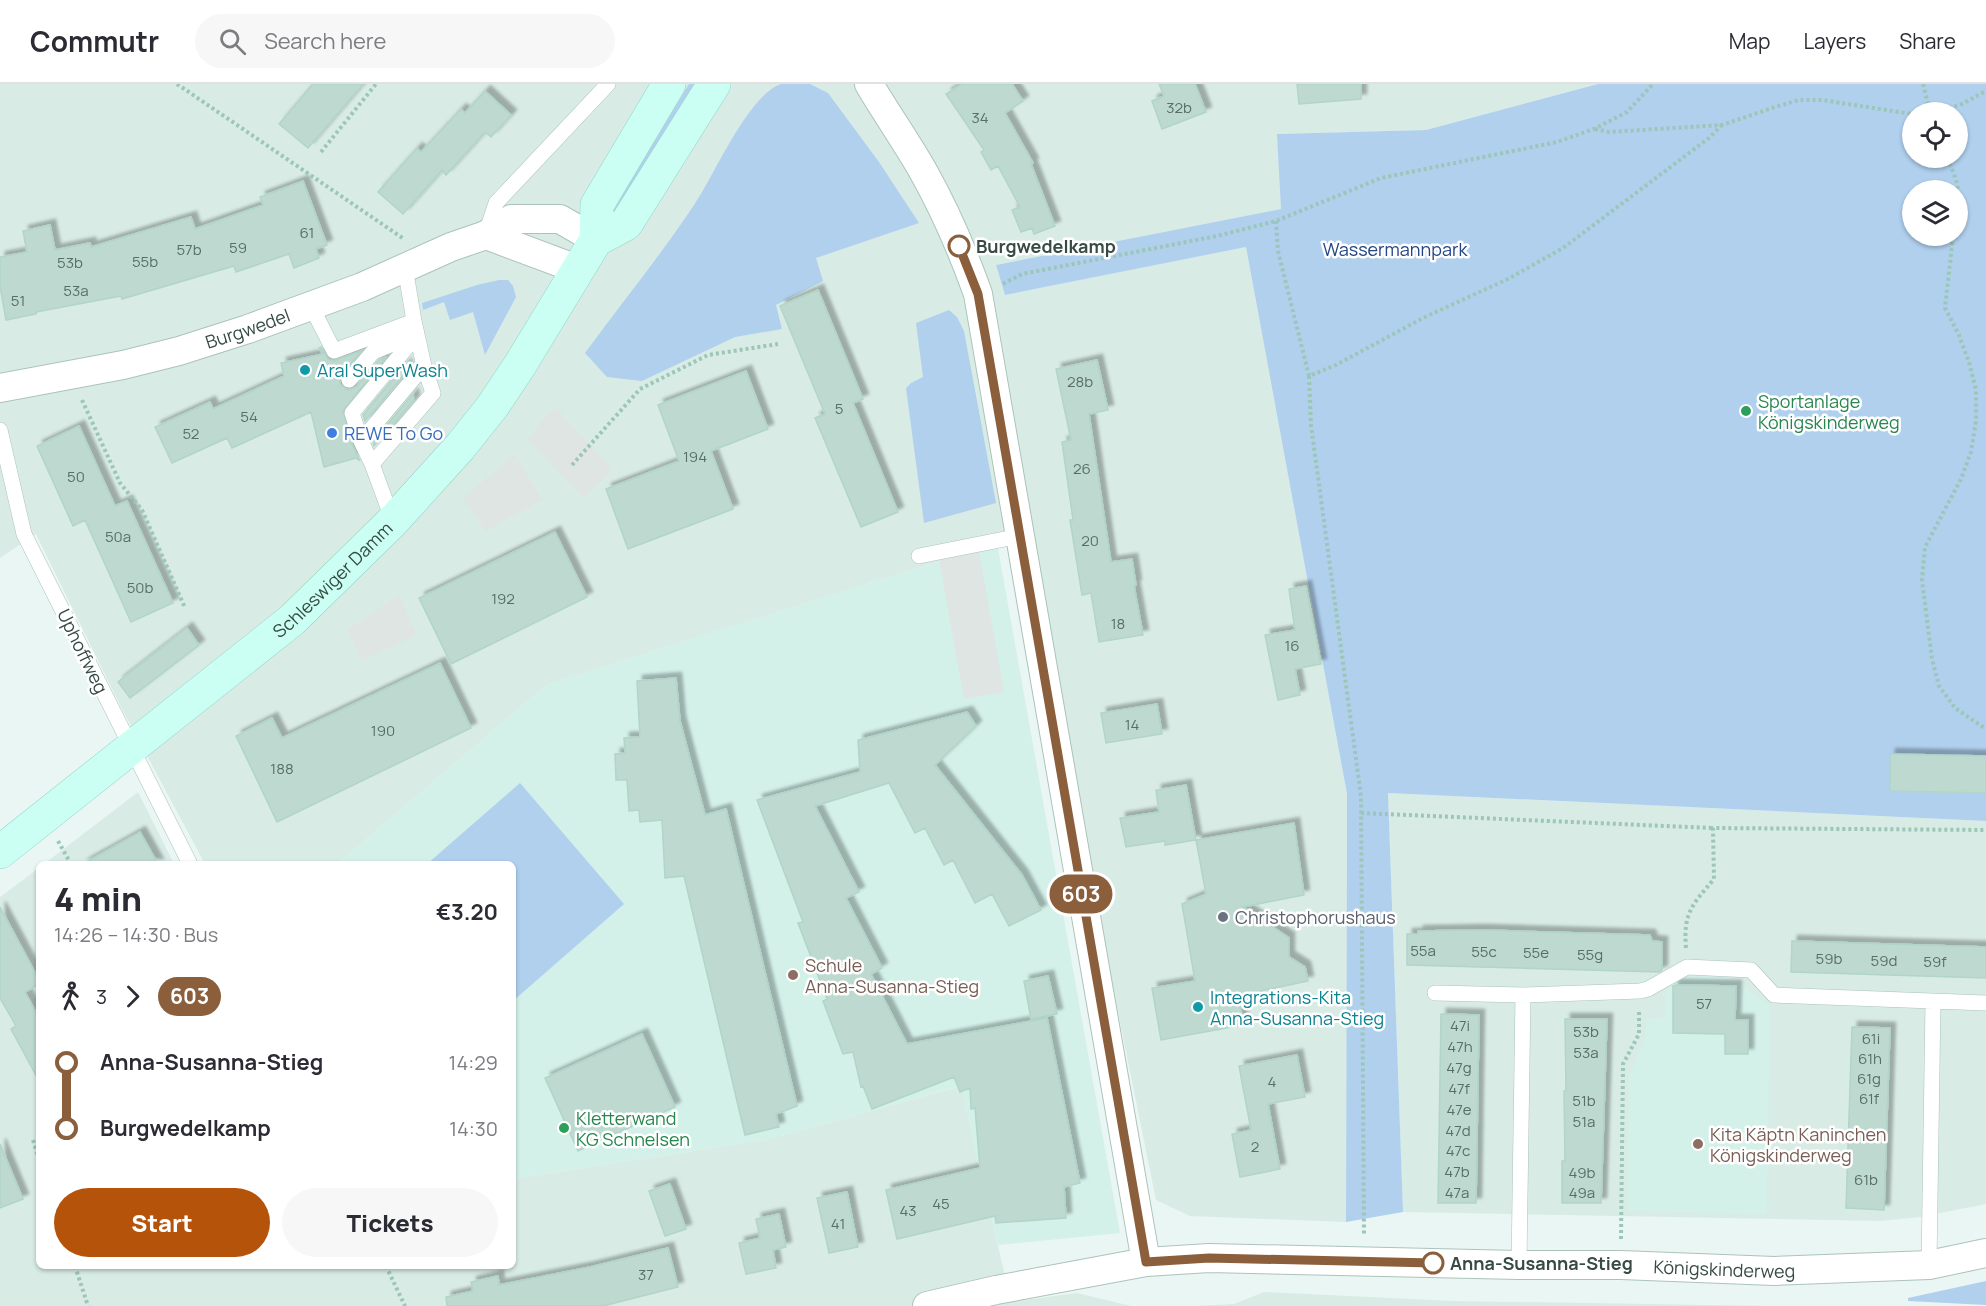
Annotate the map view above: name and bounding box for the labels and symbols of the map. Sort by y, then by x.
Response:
house number: 32b [1166,97,1192,118]
house number: 34 [971,107,989,128]
house number: 61 [300,222,314,243]
place label: Burgwedelkamp [976,234,1116,258]
marker: Burgwedelkamp [948,235,970,257]
house number: 59 [229,237,247,258]
park label: Wassermannpark [1323,237,1468,261]
house number: 57b [176,239,202,260]
house number: 55b [132,251,158,272]
house number: 53b [57,252,83,273]
house number: 53a [63,280,89,301]
house number: 51 [11,290,25,311]
street label: Burgwedel [202,303,293,354]
place label: Aral SuperWash [317,358,448,382]
marker: Aral SuperWash [298,363,312,377]
house number: 28b [1067,371,1093,392]
place label: Sportanlage Königskinderweg [1758,389,1900,434]
house number: 5 [835,398,843,419]
marker: Sportanlage Königskinderweg [1739,404,1753,418]
house number: 54 [240,406,258,427]
place label: REWE To Go [344,421,443,445]
house number: 52 [183,423,199,444]
marker: REWE To Go [325,426,339,440]
house number: 194 [683,446,707,467]
house number: 26 [1073,458,1091,479]
house number: 50 [67,466,85,487]
street label: Schleswiger Damm [268,516,397,643]
house number: 50a [105,526,131,547]
house number: 20 [1081,530,1099,551]
house number: 50b [127,577,153,598]
house number: 192 [491,588,515,609]
street label: Uphoffweg [52,605,114,697]
house number: 18 [1111,613,1125,634]
house number: 16 [1284,635,1300,656]
house number: 14 [1125,714,1139,735]
house number: 190 [371,720,395,741]
house number: 188 [270,758,294,779]
line badge: 603 [1046,874,1116,914]
place label: Christophorushaus [1235,905,1396,929]
marker: Christophorushaus [1216,910,1230,924]
house number: 55a [1410,940,1436,961]
house number: 55c [1471,941,1497,962]
house number: 55e [1523,942,1549,963]
house number: 55g [1577,944,1603,965]
house number: 59b [1816,948,1843,969]
house number: 59d [1871,950,1897,971]
house number: 59f [1923,951,1947,972]
place label: Schule Anna-Susanna-Stieg [805,953,979,998]
marker: Schule Anna-Susanna-Stieg [786,968,800,982]
place label: Integrations-Kita Anna-Susanna-Stieg [1210,985,1384,1030]
house number: 57 [1696,993,1712,1014]
marker: Integrations-Kita Anna-Susanna-Stieg [1191,1000,1205,1014]
house number: 47i [1450,1015,1470,1036]
house number: 53b [1573,1021,1599,1042]
house number: 61i [1862,1028,1880,1049]
house number: 47h [1447,1036,1473,1057]
house number: 53a [1573,1042,1599,1063]
house number: 61h [1858,1048,1882,1069]
house number: 47g [1446,1057,1472,1078]
house number: 61g [1857,1068,1881,1089]
house number: 4 [1268,1071,1277,1092]
house number: 47f [1448,1078,1471,1099]
house number: 61f [1859,1088,1880,1109]
house number: 51b [1572,1090,1596,1111]
house number: 47e [1446,1099,1472,1120]
place label: Kletterwand KG Schnelsen [576,1106,690,1151]
house number: 51a [1573,1111,1595,1132]
house number: 47d [1445,1120,1471,1141]
marker: Kletterwand KG Schnelsen [557,1121,571,1135]
place label: Kita Käptn Kaninchen Königskinderweg [1710,1122,1886,1167]
house number: 2 [1251,1136,1259,1157]
marker: Kita Käptn Kaninchen Königskinderweg [1691,1137,1705,1151]
house number: 47c [1446,1140,1470,1161]
house number: 47b [1444,1161,1470,1182]
house number: 49b [1569,1162,1596,1183]
house number: 61b [1854,1169,1878,1190]
house number: 47a [1445,1182,1469,1203]
house number: 49a [1569,1182,1595,1203]
house number: 45 [932,1193,950,1214]
house number: 43 [899,1200,917,1221]
house number: 41 [831,1213,845,1234]
place label: Anna-Susanna-Stieg [1450,1251,1633,1275]
marker: Anna-Susanna-Stieg [1422,1252,1444,1274]
street label: Königskinderweg [1653,1254,1796,1283]
house number: 37 [638,1264,654,1285]

